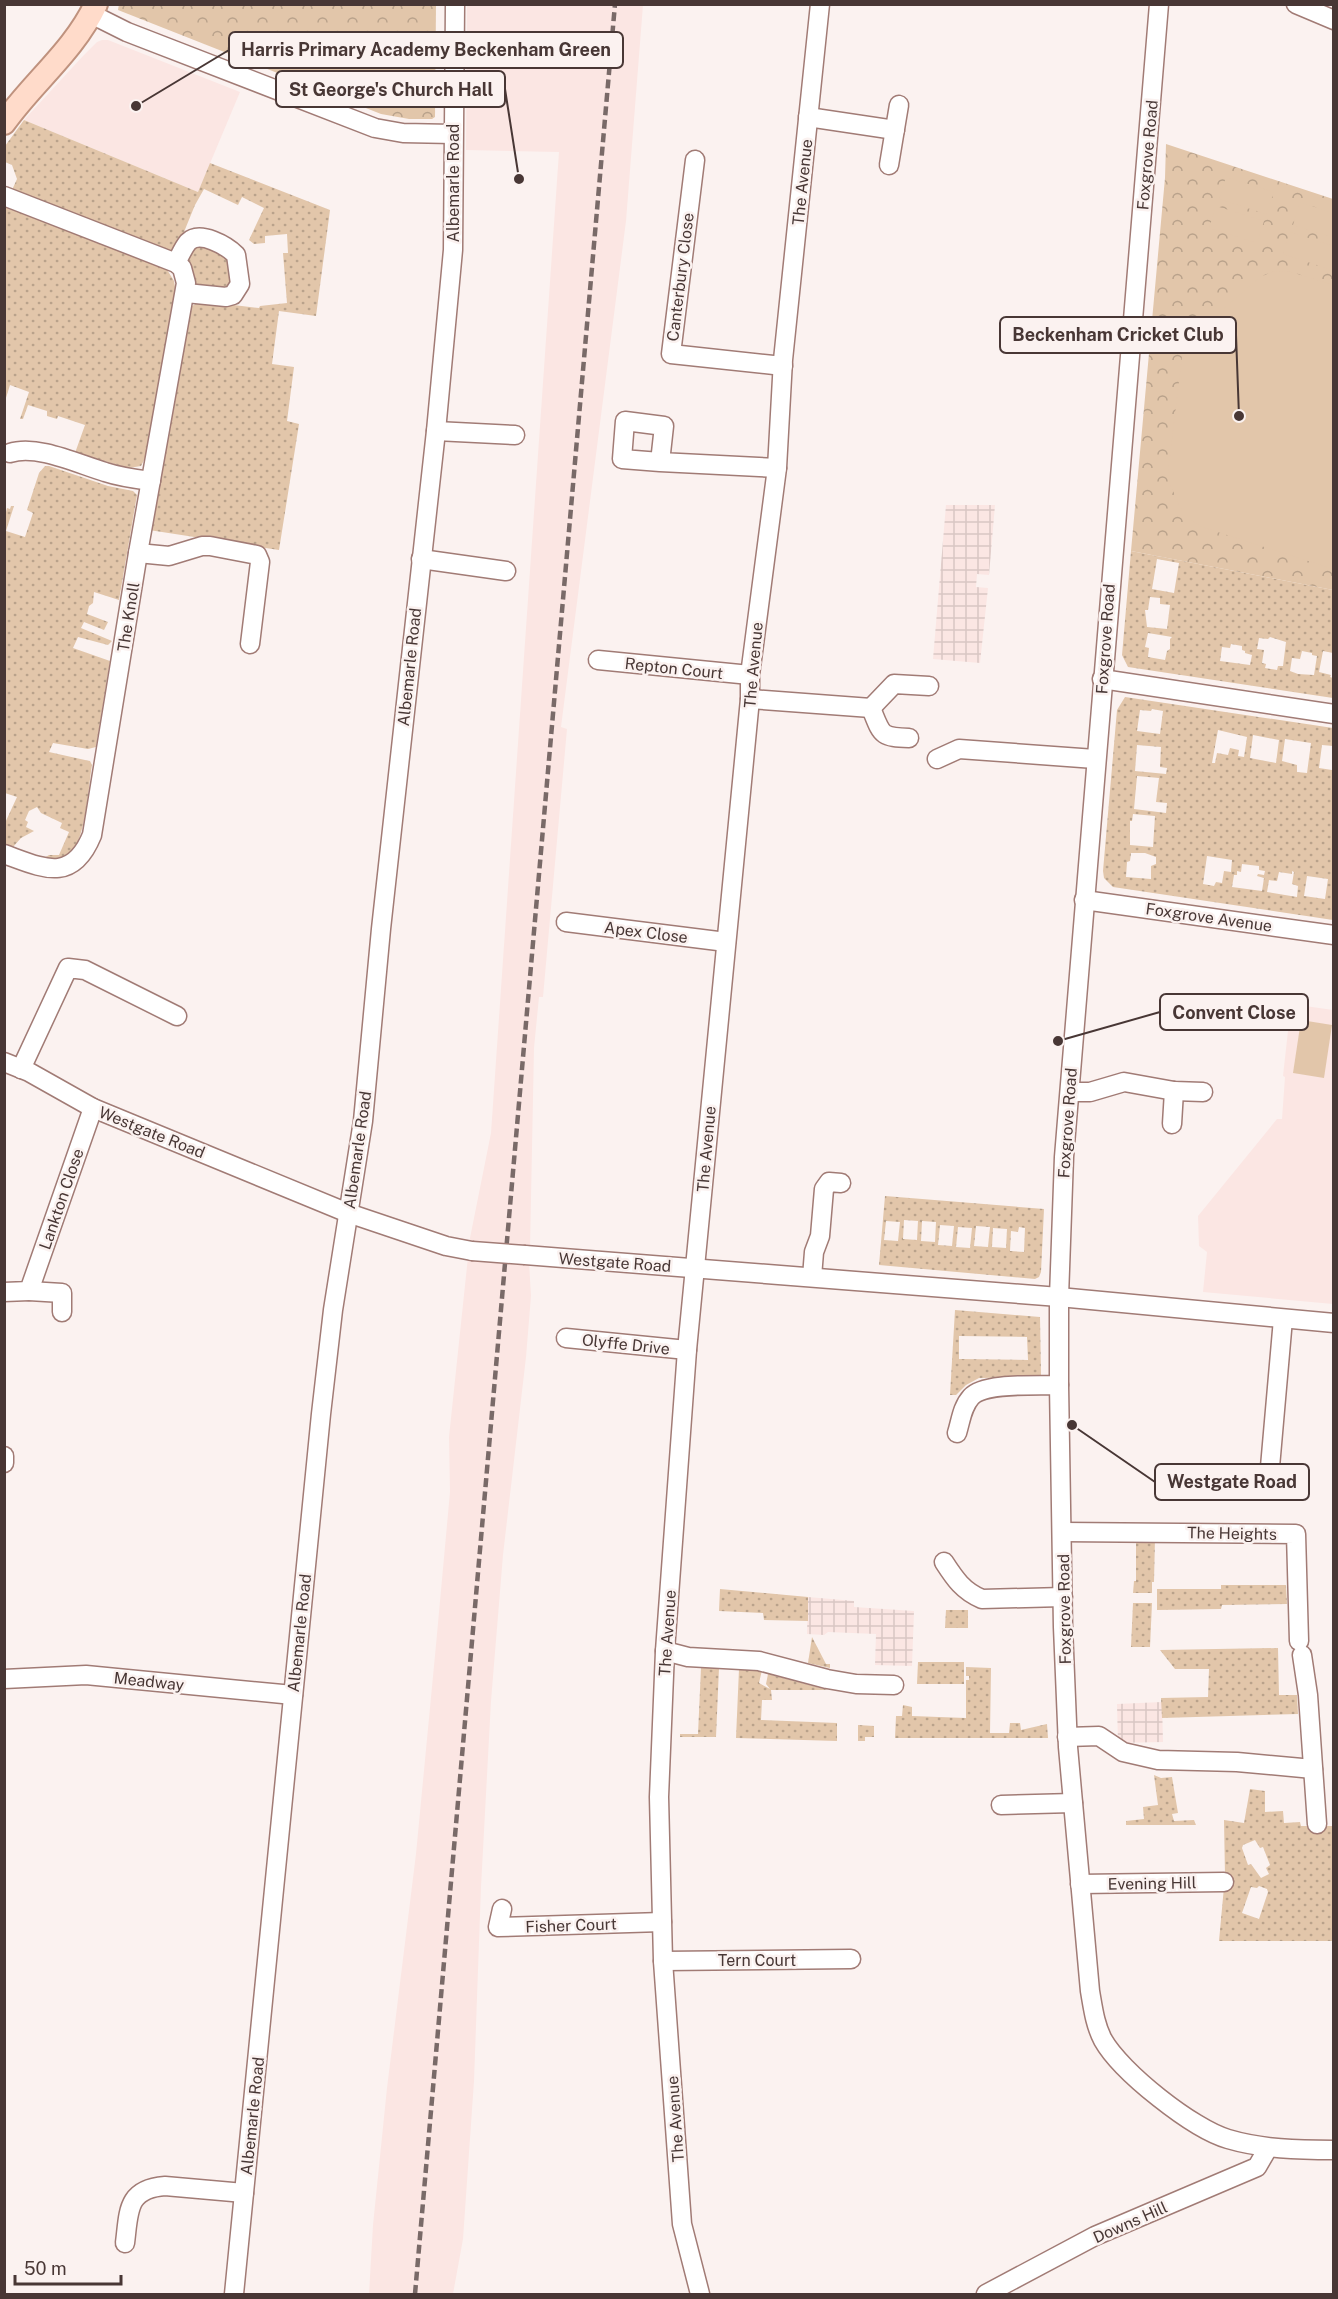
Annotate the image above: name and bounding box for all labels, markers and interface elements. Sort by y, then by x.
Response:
callout: Harris Primary Academy Beckenham Green [229,32,623,68]
text: Harris Primary Academy Beckenham Green [241,39,611,60]
callout: St George's Church Hall [276,71,505,107]
text: St George's Church Hall [289,79,493,100]
street label: Foxgrove Road [1133,99,1162,211]
street label: Albemarle Road [444,124,463,242]
street label: The Avenue [789,138,816,226]
street label: Canterbury Close [663,212,698,342]
callout: Beckenham Cricket Club [1000,317,1236,353]
text: Beckenham Cricket Club [1012,324,1224,345]
street label: The Knoll [114,581,143,653]
street label: Foxgrove Road [1092,583,1119,695]
street label: Albemarle Road [394,607,425,727]
street label: The Avenue [740,621,767,709]
street label: Repton Court [624,654,724,683]
street label: Foxgrove Avenue [1144,899,1273,936]
street label: Apex Close [603,918,689,947]
callout: Convent Close [1160,994,1308,1030]
text: Convent Close [1172,1002,1296,1023]
street label: Foxgrove Road [1054,1067,1081,1179]
street label: Albemarle Road [340,1090,375,1210]
street label: Westgate Road [96,1103,208,1162]
street label: The Avenue [693,1105,720,1193]
street label: Lankton Close [35,1146,88,1252]
street label: Westgate Road [558,1249,672,1276]
street label: Olyffe Drive [581,1330,671,1359]
callout: Westgate Road [1155,1464,1309,1500]
text: Westgate Road [1167,1471,1297,1492]
street label: The Heights [1187,1523,1277,1544]
street label: Foxgrove Road [1054,1554,1075,1664]
street label: Albemarle Road [284,1573,315,1693]
street label: The Avenue [655,1589,680,1677]
street label: Meadway [113,1668,186,1695]
street label: Evening Hill [1107,1873,1197,1894]
street label: Fisher Court [525,1914,617,1937]
street label: Tern Court [718,1951,796,1970]
street label: Albemarle Road [237,2056,268,2176]
street label: The Avenue [663,2075,688,2163]
street label: Downs Hill [1090,2198,1170,2247]
scale bar [15,2248,122,2286]
text: 50 m [24,2258,67,2279]

